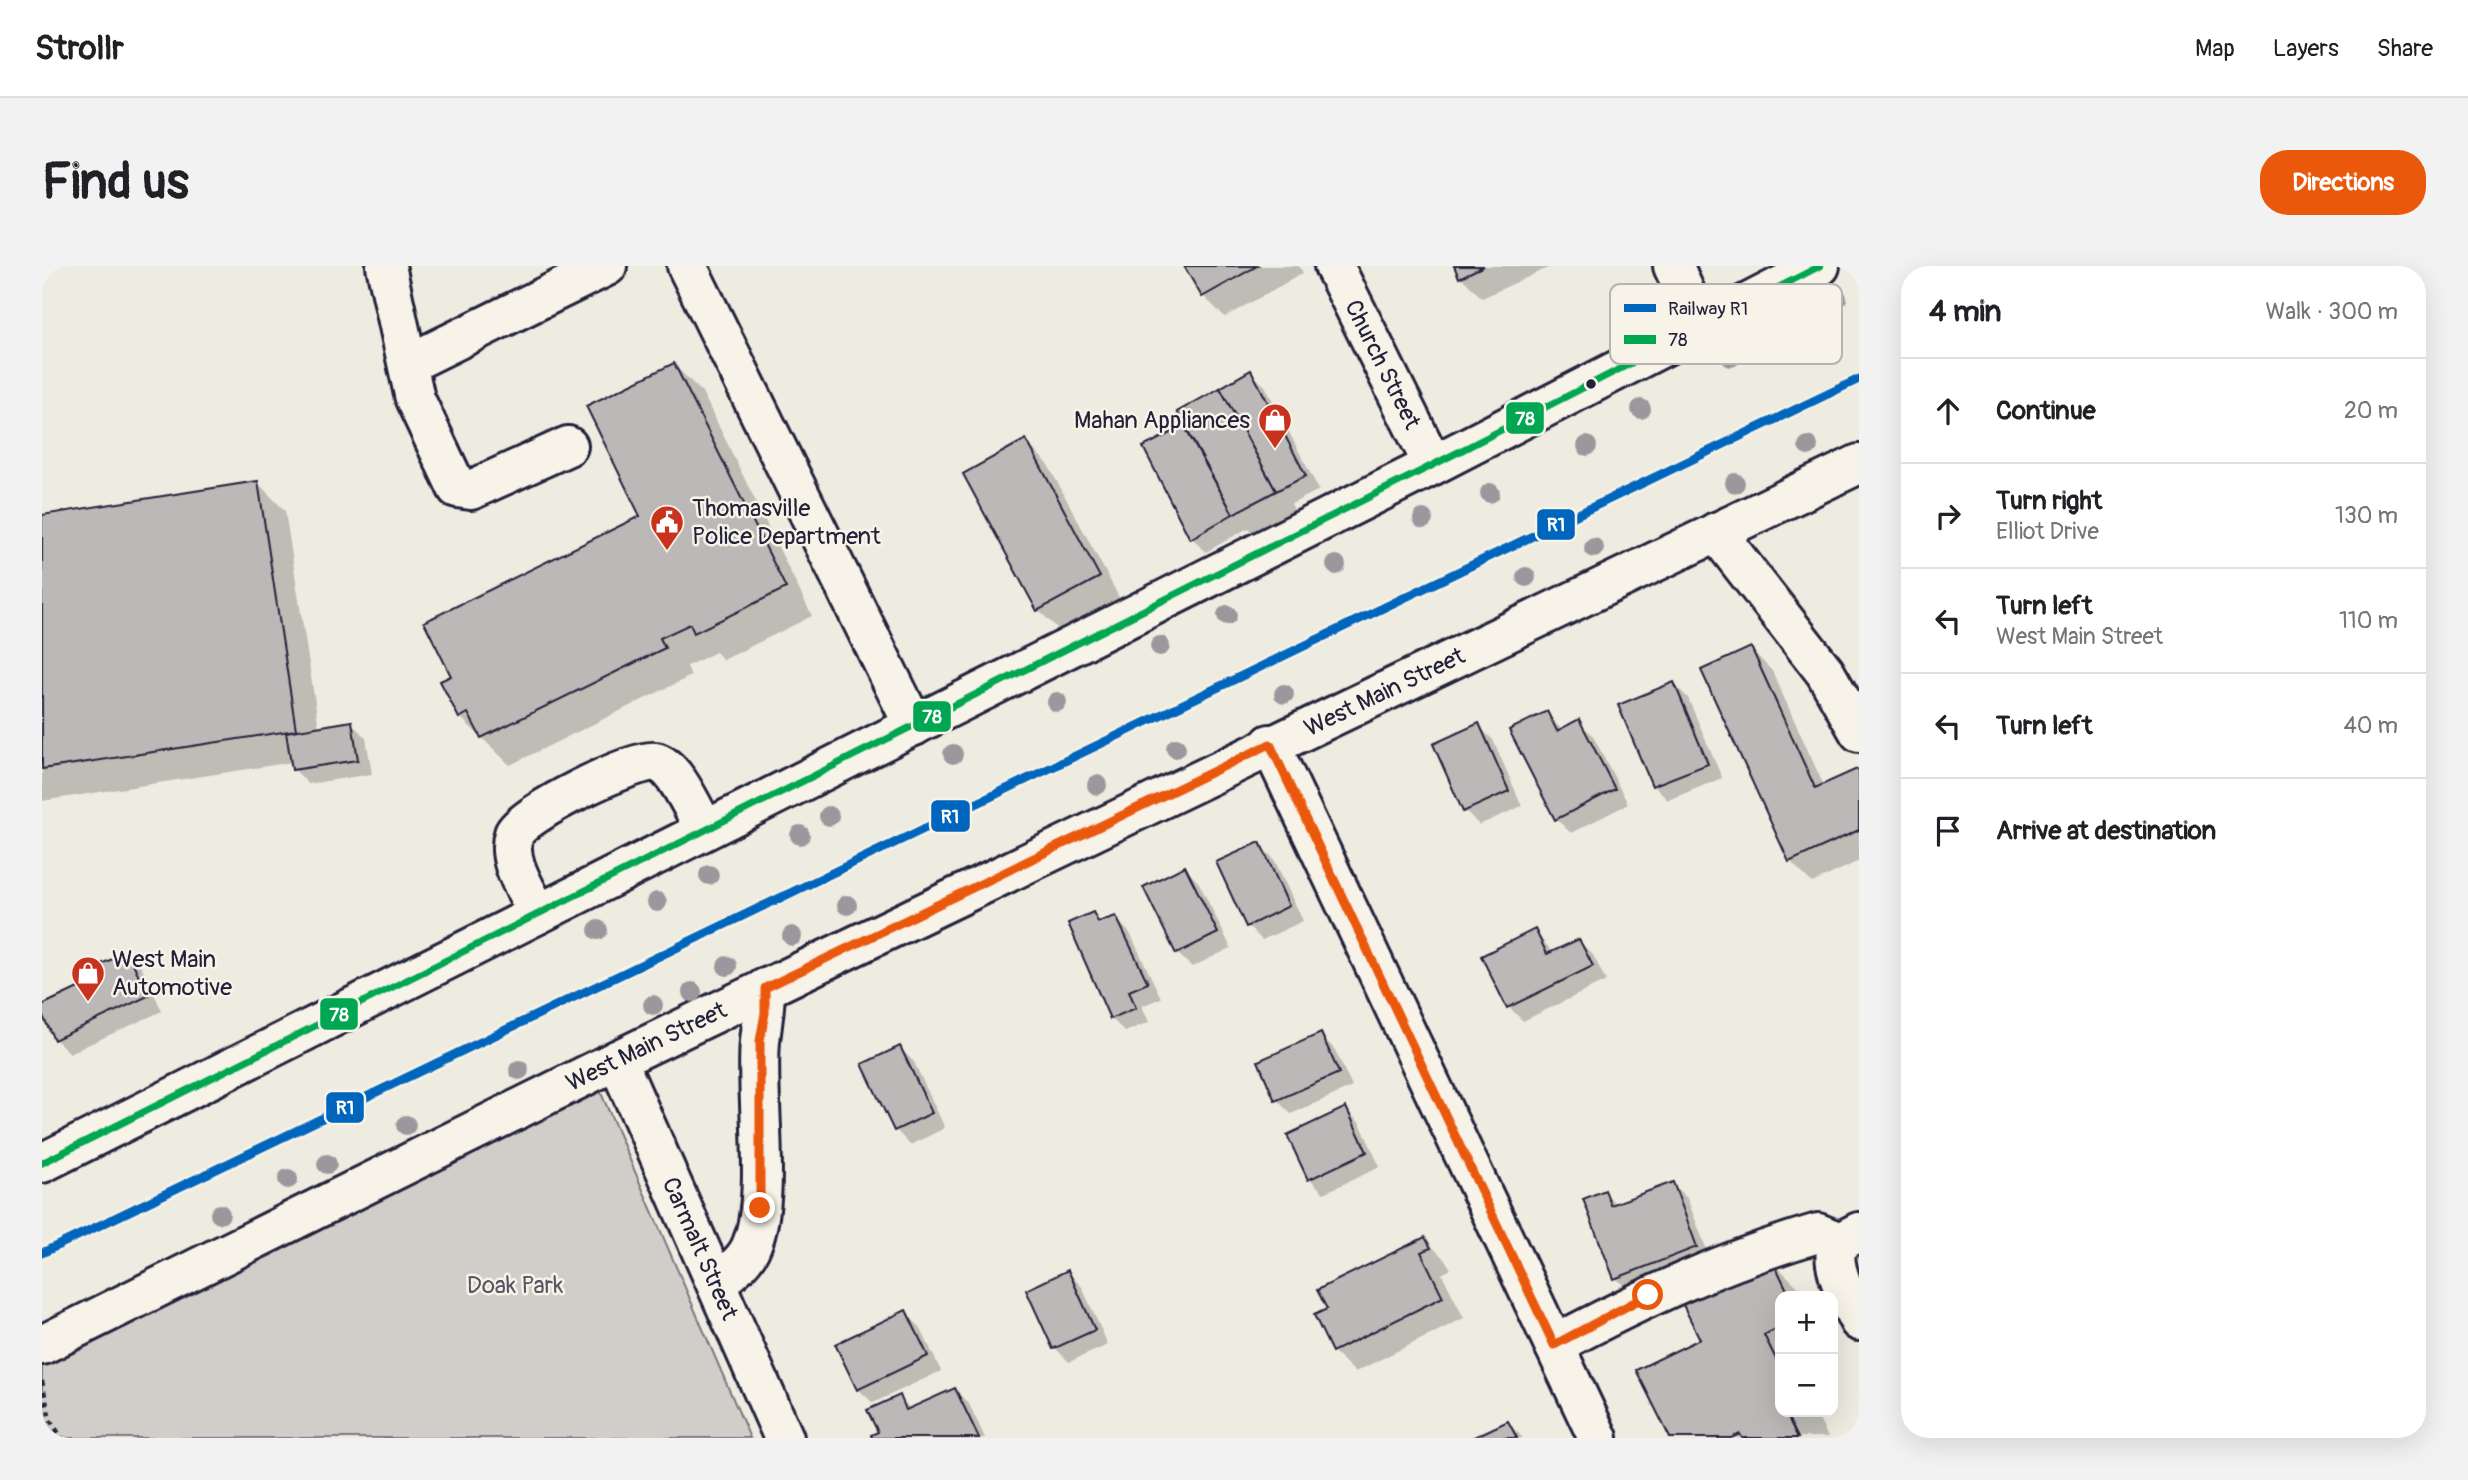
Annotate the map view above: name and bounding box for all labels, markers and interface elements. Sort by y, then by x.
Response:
text: Strollr [35,28,124,69]
text: Map [2195,34,2235,63]
text: Layers [2273,34,2339,63]
text: Share [2377,34,2433,63]
button: Directions [2260,150,2426,215]
text: Find us [42,152,189,213]
legend [1610,284,1842,364]
text: 4 min [1929,293,2002,330]
street label: Church Street [1338,295,1427,434]
text: Railway R1 [1668,297,1748,321]
text: Walk · 300 m [2266,297,2398,326]
text: 78 [1668,328,1688,352]
unlabelled marker [1584,377,1598,391]
icon: ahead [1929,392,1967,430]
text: Continue [1996,395,2096,427]
text: 20 m [2344,396,2398,425]
shop icon: Mahan Appliances [1256,401,1294,450]
line badge: 78 [1505,401,1545,435]
place label: Mahan Appliances [1074,406,1250,435]
text: 78 [1515,407,1535,431]
text: Turn right [1996,485,2102,517]
place label: Thomasville Police Department [692,494,881,551]
icon: right [1929,497,1967,535]
text: 130 m [2335,501,2398,530]
public building icon: Thomasville Police Department [648,503,686,552]
line badge: R1 [1536,508,1576,541]
text: R1 [1547,513,1565,537]
text: Elliot Drive [1996,517,2099,546]
text: Turn left [1996,590,2092,622]
icon: left [1929,602,1967,640]
text: 110 m [2339,606,2398,635]
text: West Main Street [1996,622,2163,651]
street label: West Main Street [1300,641,1470,743]
line badge: 78 [912,700,952,733]
text: 78 [922,705,942,729]
icon: left [1929,707,1967,745]
text: Turn left [1996,710,2092,742]
text: 40 m [2344,711,2398,740]
line badge: R1 [930,799,971,833]
text: R1 [941,805,959,829]
icon: arrive [1929,812,1967,850]
text: Arrive at destination [1996,815,2216,847]
place label: West Main Automotive [112,945,232,1002]
shop icon: West Main Automotive [69,954,107,1003]
street label: West Main Street [562,996,731,1098]
line badge: 78 [319,997,359,1031]
text: 78 [329,1003,349,1027]
line badge: R1 [325,1091,365,1124]
text: R1 [336,1096,354,1120]
street label: Carmalt Street [656,1173,744,1325]
route end [744,1192,775,1223]
park label: Doak Park [467,1271,563,1300]
route start [1632,1279,1663,1310]
map controls [1775,1291,1838,1417]
button: + [1775,1291,1838,1354]
button: − [1775,1354,1838,1417]

